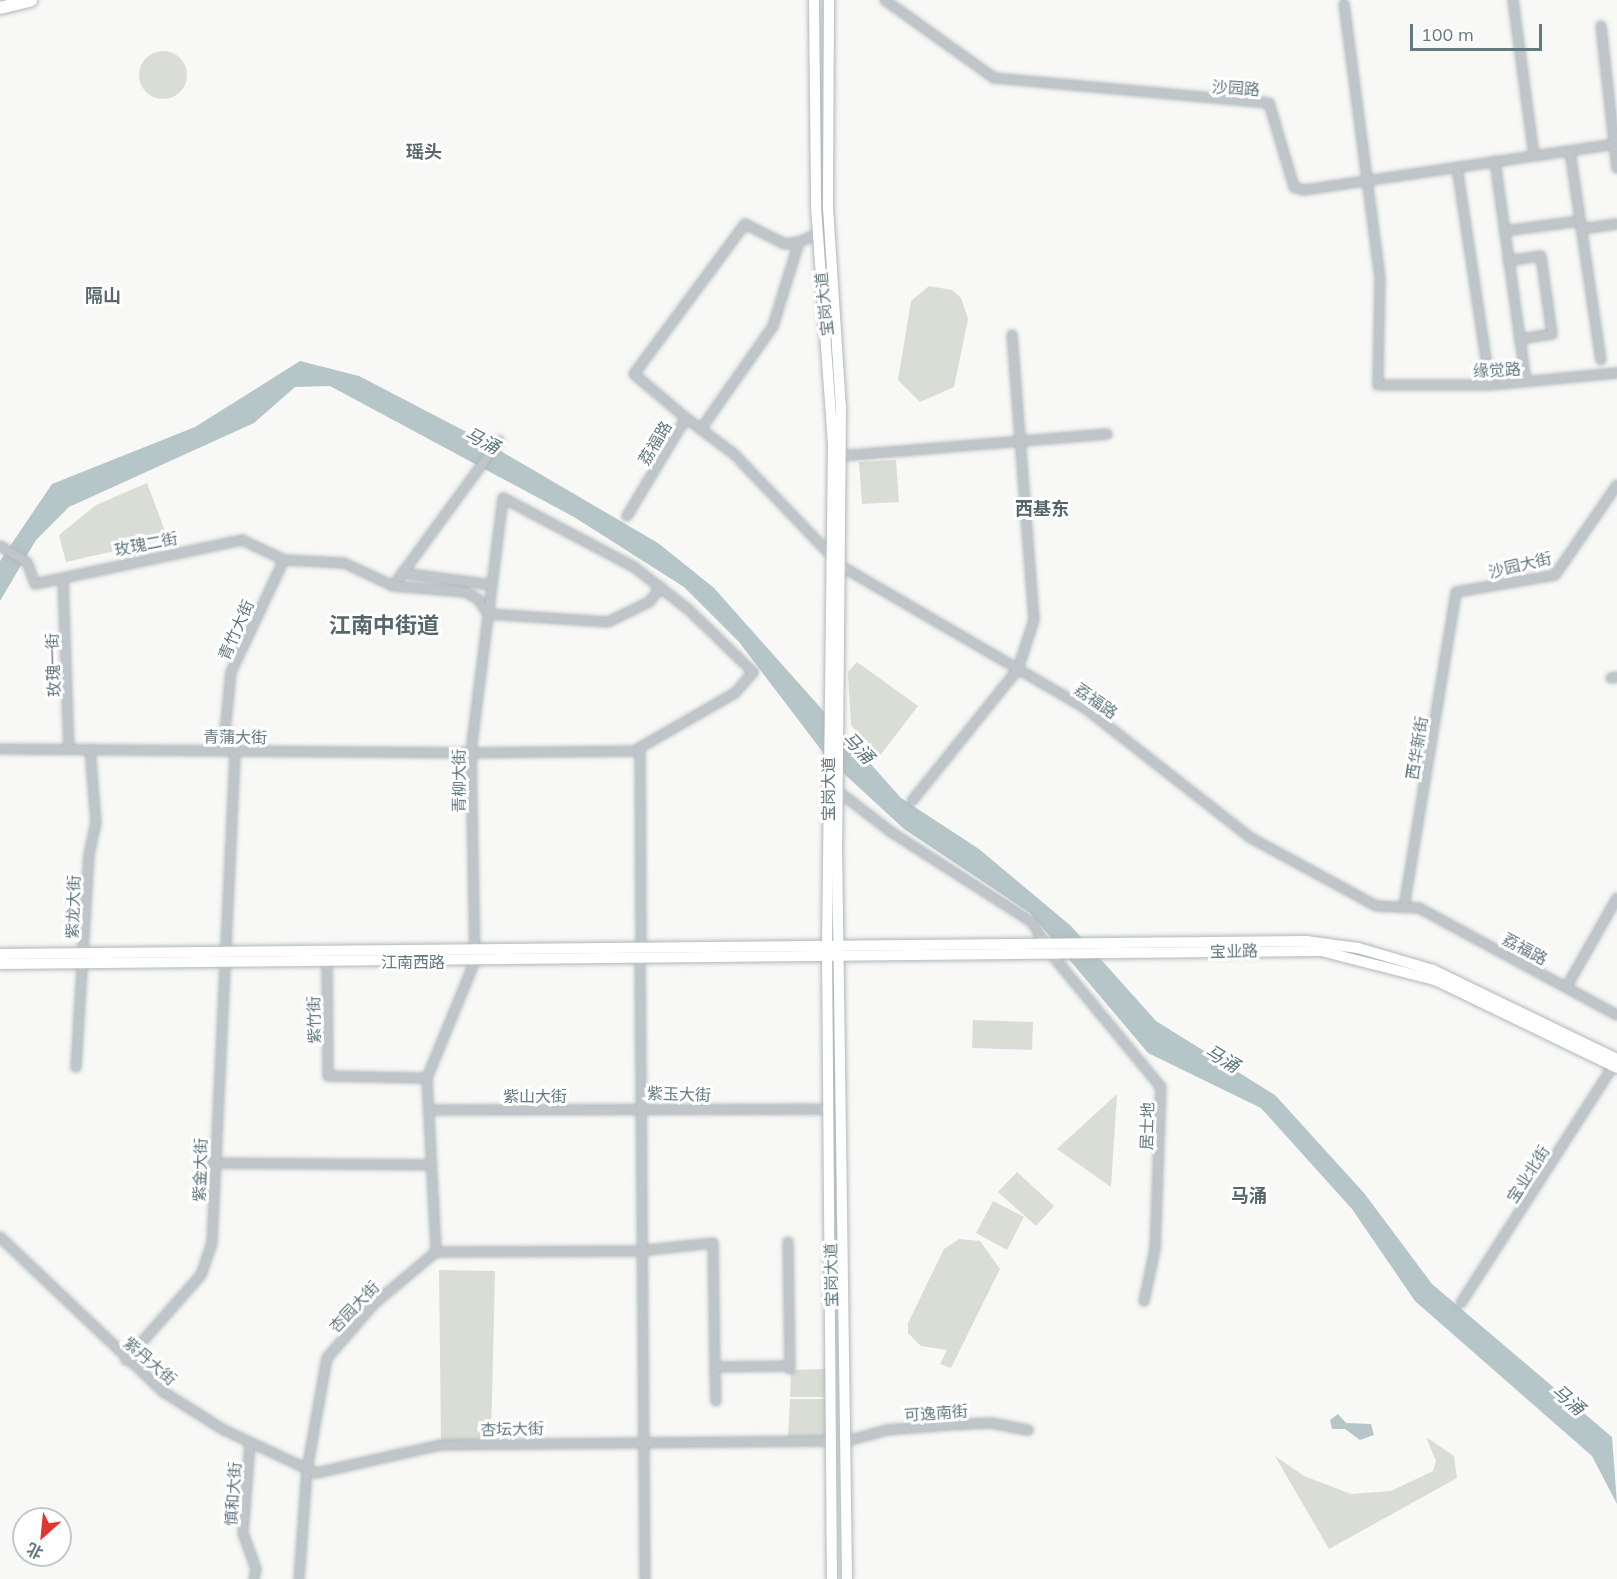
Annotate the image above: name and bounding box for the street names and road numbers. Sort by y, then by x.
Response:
street label: 沙园路 [1211,77,1261,99]
street label: 宝岗大道 [811,271,837,337]
street label: 缘觉路 [1473,359,1521,381]
street label: 荔福路 [634,417,676,469]
street label: 玫瑰二街 [113,528,179,560]
street label: 沙园大街 [1487,548,1553,582]
street label: 青竹大街 [214,597,258,663]
street label: 玫瑰一街 [42,633,64,697]
street label: 荔福路 [1071,679,1121,723]
street label: 西华新街 [1403,715,1431,781]
street label: 青蒲大街 [203,727,267,747]
street label: 青柳大街 [449,749,469,813]
street label: 宝岗大道 [818,757,838,821]
street label: 紫龙大街 [62,875,84,939]
street label: 荔福路 [1499,929,1551,969]
street label: 宝业路 [1210,941,1258,961]
street label: 江南西路 [381,952,445,972]
street label: 紫竹街 [304,996,324,1044]
street label: 紫玉大街 [647,1083,711,1105]
street label: 紫山大街 [503,1086,567,1106]
street label: 居士地 [1137,1102,1157,1150]
street label: 紫金大街 [189,1138,211,1202]
street label: 宝业北街 [1503,1142,1553,1206]
street label: 宝岗大道 [821,1243,841,1307]
street label: 杏园大街 [325,1277,383,1337]
street label: 紫丹大街 [120,1333,180,1389]
street label: 可逸南街 [903,1401,969,1425]
street label: 杏坛大街 [480,1419,544,1439]
street label: 慎和大街 [221,1461,245,1527]

